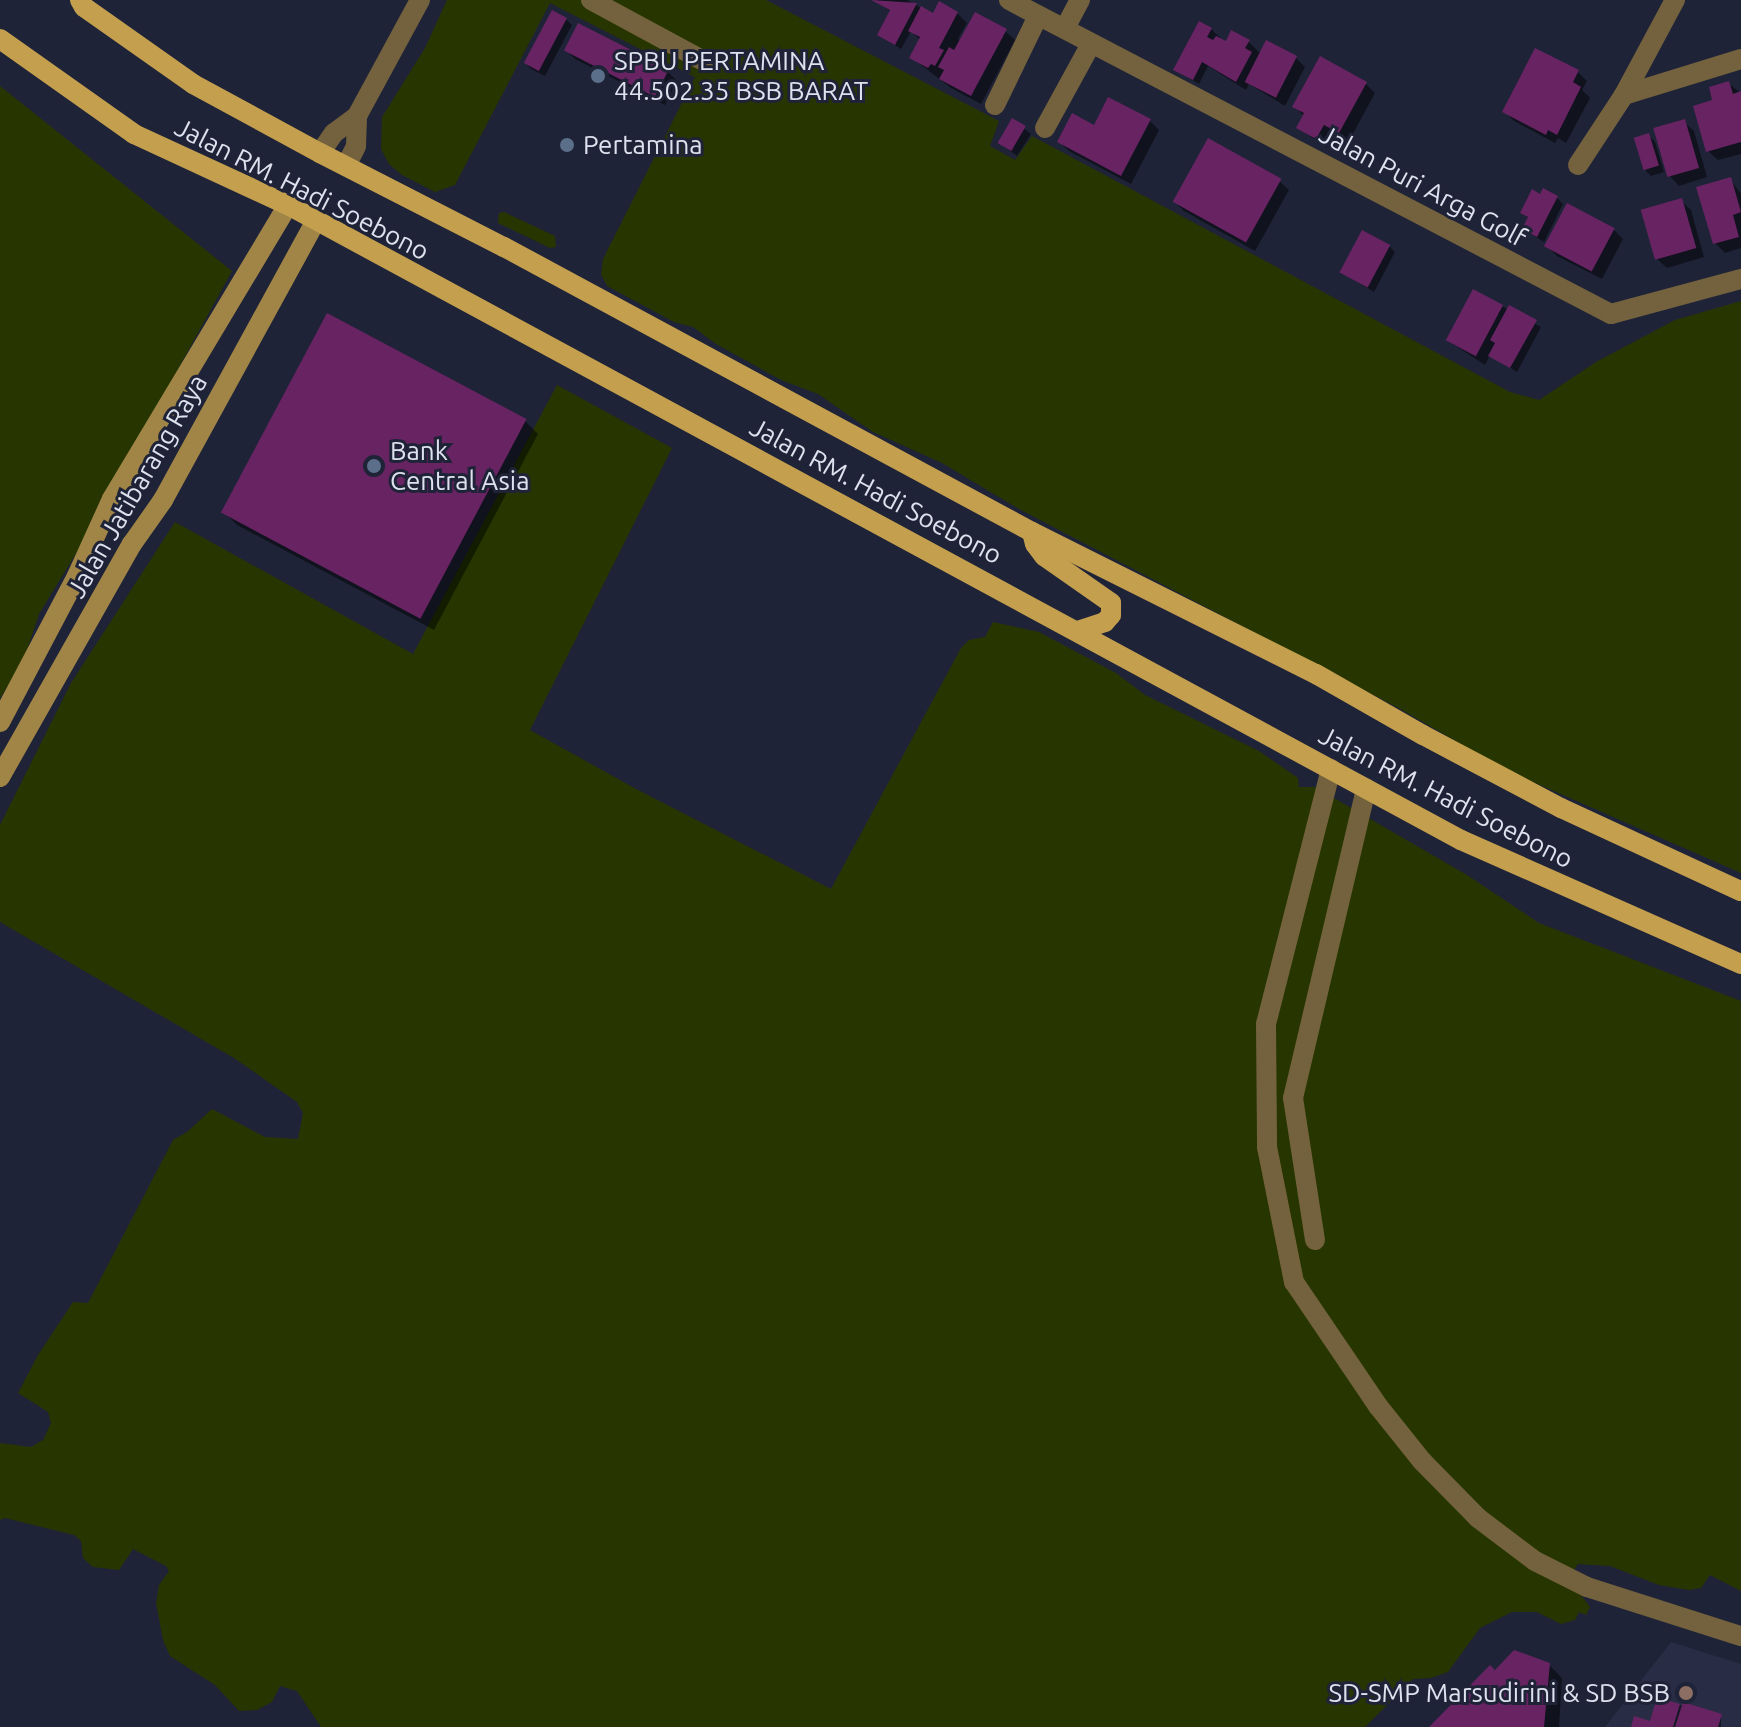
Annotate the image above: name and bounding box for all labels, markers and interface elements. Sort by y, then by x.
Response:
place label: SPBU PERTAMINA 44.502.35 BSB BARAT [614,45,868,106]
marker: SPBU PERTAMINA 44.502.35 BSB BARAT [589,67,607,85]
street label: Jalan RM. Hadi Soebono [170,111,434,267]
street label: Jalan Puri Arga Golf [1314,118,1532,254]
place label: Pertamina [583,129,703,161]
marker: Pertamina [558,136,576,154]
street label: Jalan Jatibarang Raya [60,369,214,603]
street label: Jalan RM. Hadi Soebono [745,411,1007,571]
place label: Bank Central Asia [390,435,529,496]
marker: Bank Central Asia [365,457,383,475]
street label: Jalan RM. Hadi Soebono [1314,719,1578,875]
place label: SD-SMP Marsudirini & SD BSB [1328,1677,1670,1709]
marker: SD-SMP Marsudirini & SD BSB [1677,1684,1695,1702]

